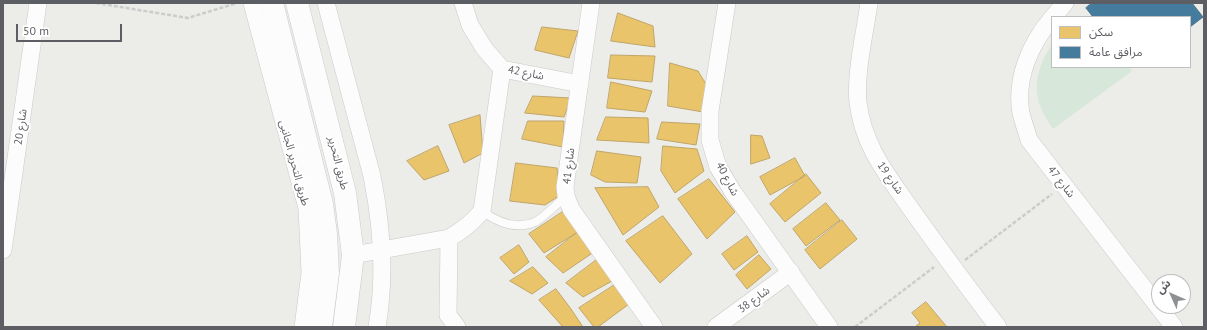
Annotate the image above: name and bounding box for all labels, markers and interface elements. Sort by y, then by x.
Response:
scale bar [18,16,124,42]
legend [1051,16,1191,68]
text: 50 m [23,23,49,38]
text: سكن [1089,24,1113,39]
text: مرافق عامة [1089,44,1143,59]
street label: شارع 42 [507,63,545,83]
street label: شارع 20 [12,108,30,146]
street label: طريق التحرير الجانبى [276,119,312,207]
street label: طريق التحرير [325,135,351,191]
street label: شارع 41 [560,147,578,185]
street label: شارع 19 [874,159,906,197]
street label: شارع 40 [713,160,741,198]
street label: شارع 47 [1045,164,1077,200]
north arrow [1151,274,1191,314]
text: ش [1153,276,1173,297]
street label: شارع 38 [735,284,773,316]

